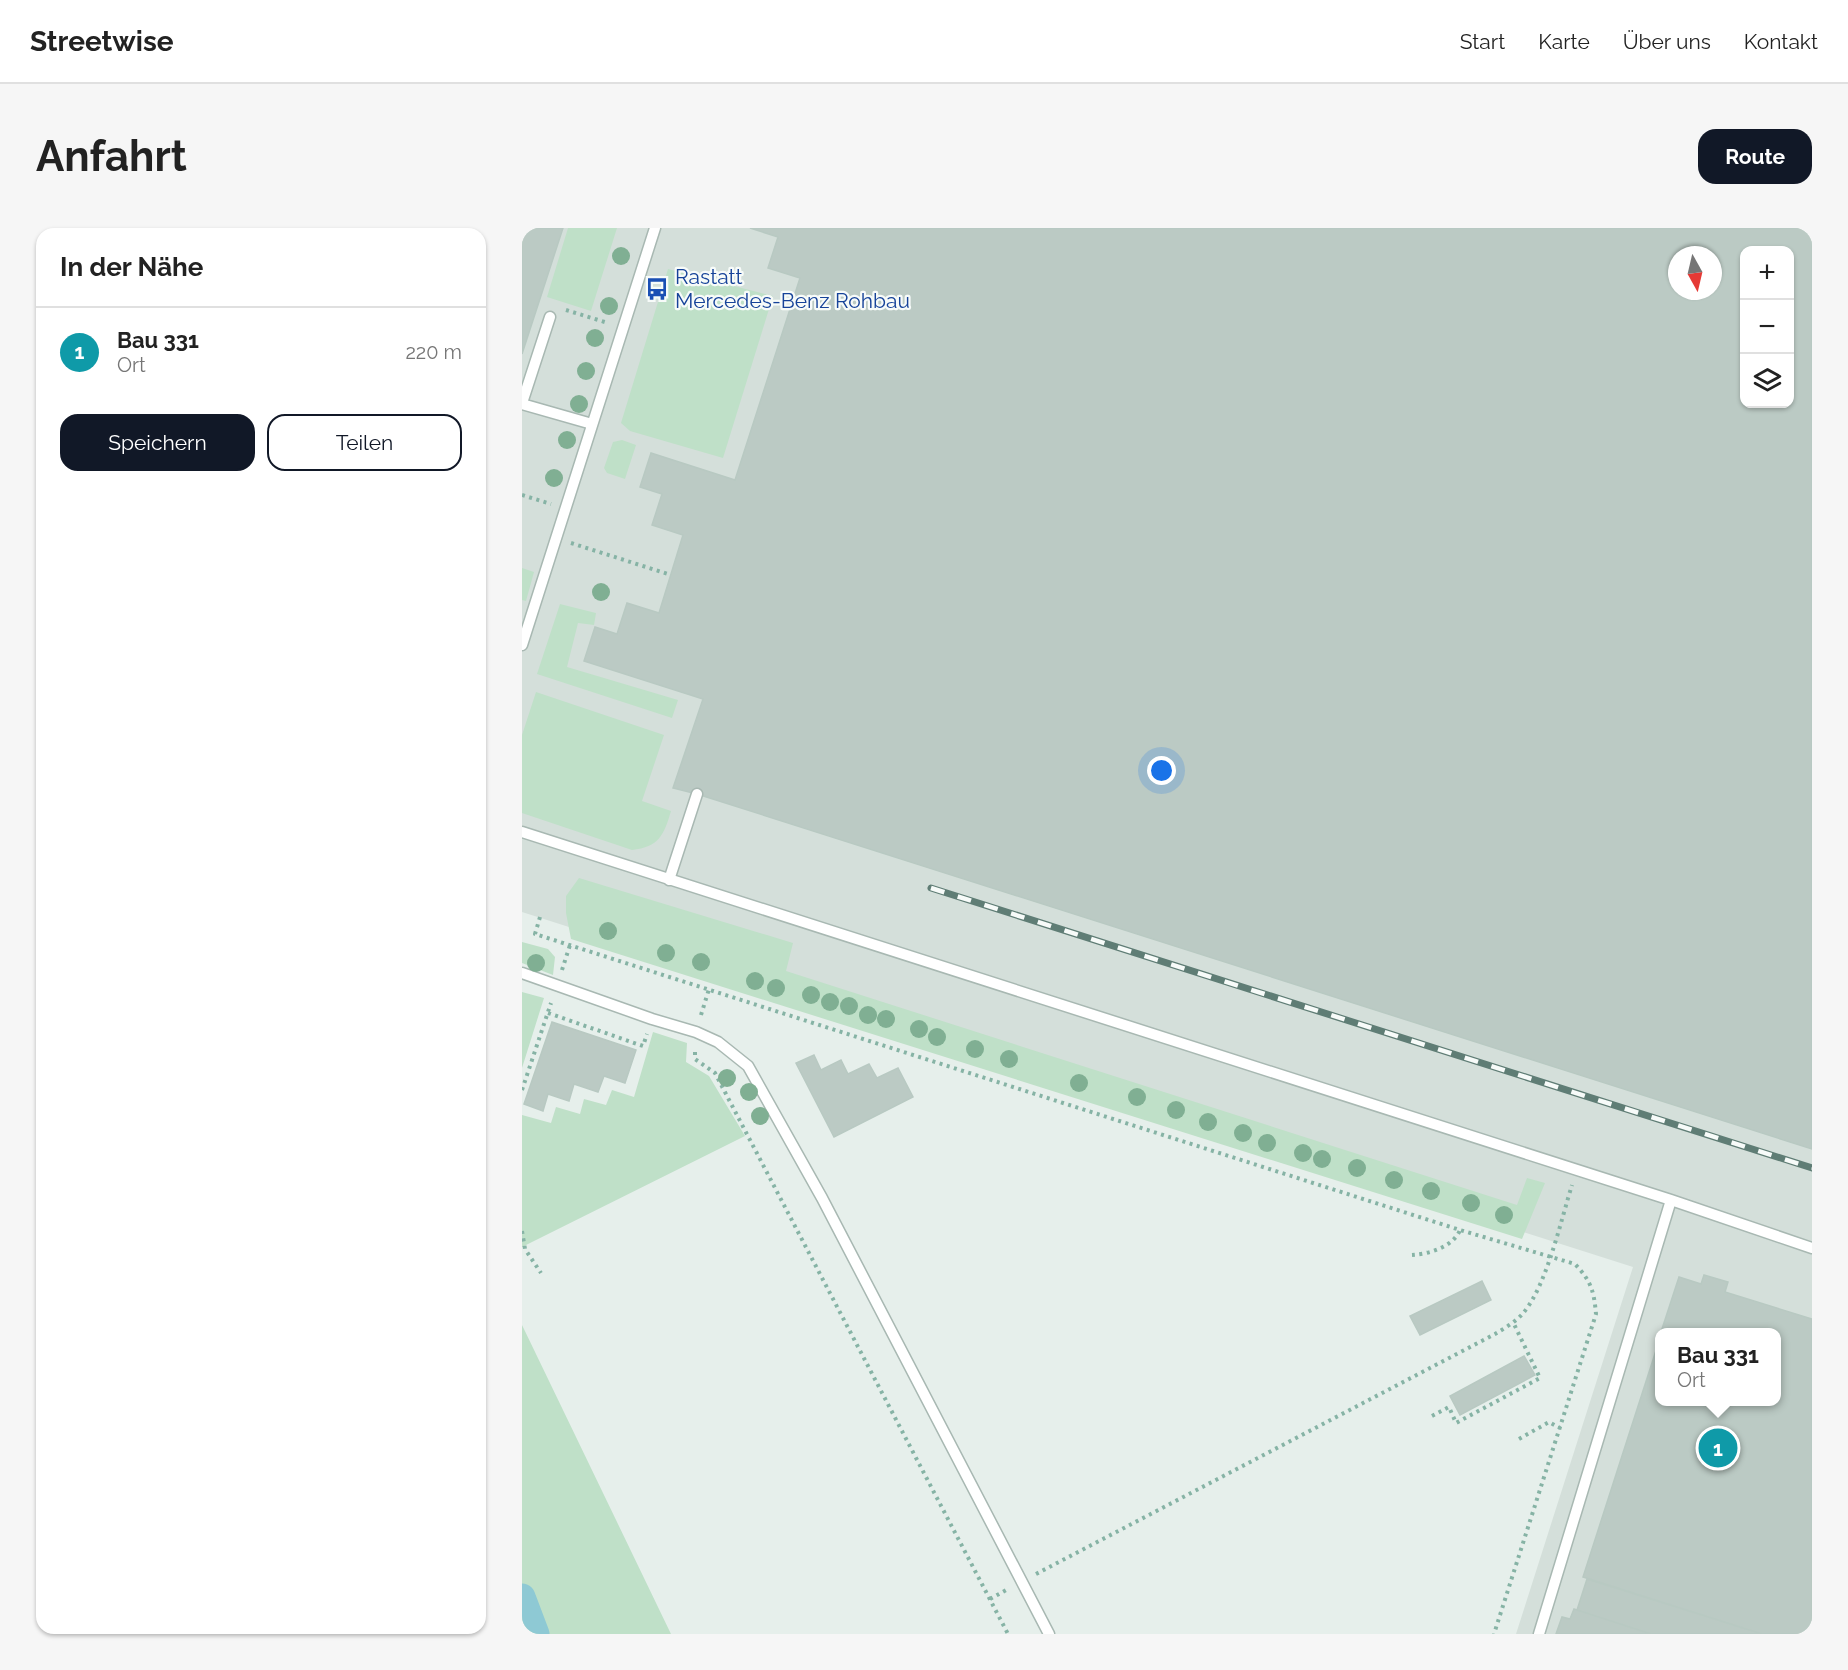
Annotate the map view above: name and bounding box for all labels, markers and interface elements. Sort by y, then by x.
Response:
text: Streetwise [30,25,174,58]
text: Start [1460,29,1505,54]
text: Karte [1538,29,1590,54]
text: Über uns [1623,29,1711,54]
text: Kontakt [1744,29,1818,54]
button: Route [1698,129,1812,184]
text: Anfahrt [36,132,187,181]
north arrow [1668,246,1722,300]
map controls [1740,246,1794,408]
button: + [1740,246,1794,300]
text: In der Nähe [60,252,203,282]
place label: Rastatt Mercedes-Benz Rohbau [675,264,910,313]
bus stop icon: Rastatt Mercedes-Benz Rohbau [644,276,670,302]
button: − [1740,300,1794,354]
text: Bau 331 [117,327,199,353]
text: 1 [75,340,84,364]
text: 220 m [405,340,462,364]
text: Ort [117,353,146,377]
button: layers [1740,354,1794,408]
button: Speichern [60,414,255,471]
button: Teilen [267,414,462,471]
your location [1147,756,1176,785]
popup [1655,1328,1781,1406]
text: Bau 331 [1677,1342,1759,1368]
text: Ort [1677,1368,1706,1392]
pin: 1 [1698,1426,1738,1470]

